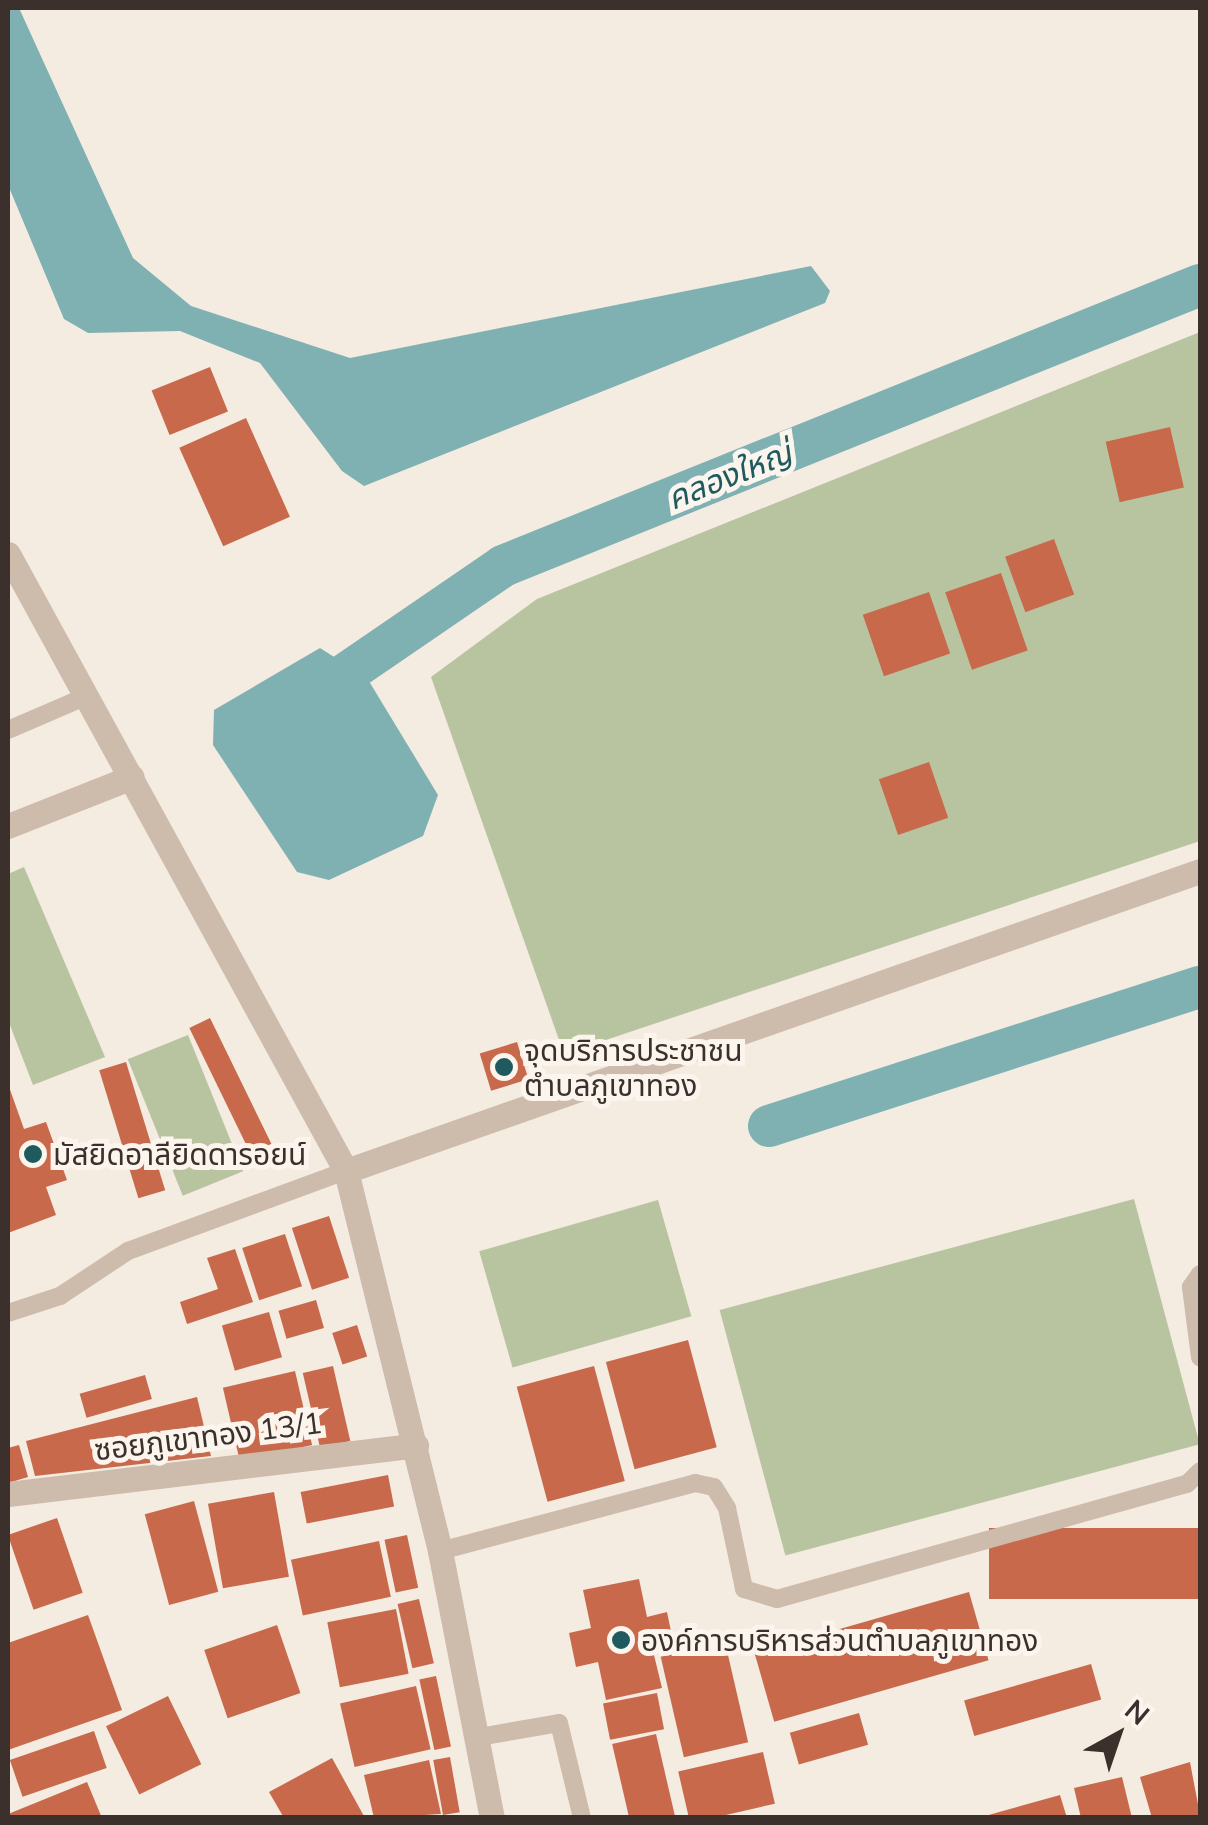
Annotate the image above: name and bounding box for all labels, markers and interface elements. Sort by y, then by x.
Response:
water label: คลองใหญ่ [661,433,797,517]
place label: จุดบริการประชาชน ตำบลภูเขาทอง [524,1032,743,1102]
marker: จุดบริการประชาชน ตำบลภูเขาทอง [493,1056,515,1078]
place label: มัสยิดอาลียิดดารอยน์ [53,1136,306,1172]
marker: มัสยิดอาลียิดดารอยน์ [22,1143,44,1165]
street label: ซอยภูเขาทอง 13/1 [92,1404,324,1468]
place label: องค์การบริหารส่วนตำบลภูเขาทอง [641,1622,1038,1658]
marker: องค์การบริหารส่วนตำบลภูเขาทอง [610,1629,632,1651]
north arrow [1068,1685,1168,1785]
text: N [1118,1691,1157,1732]

